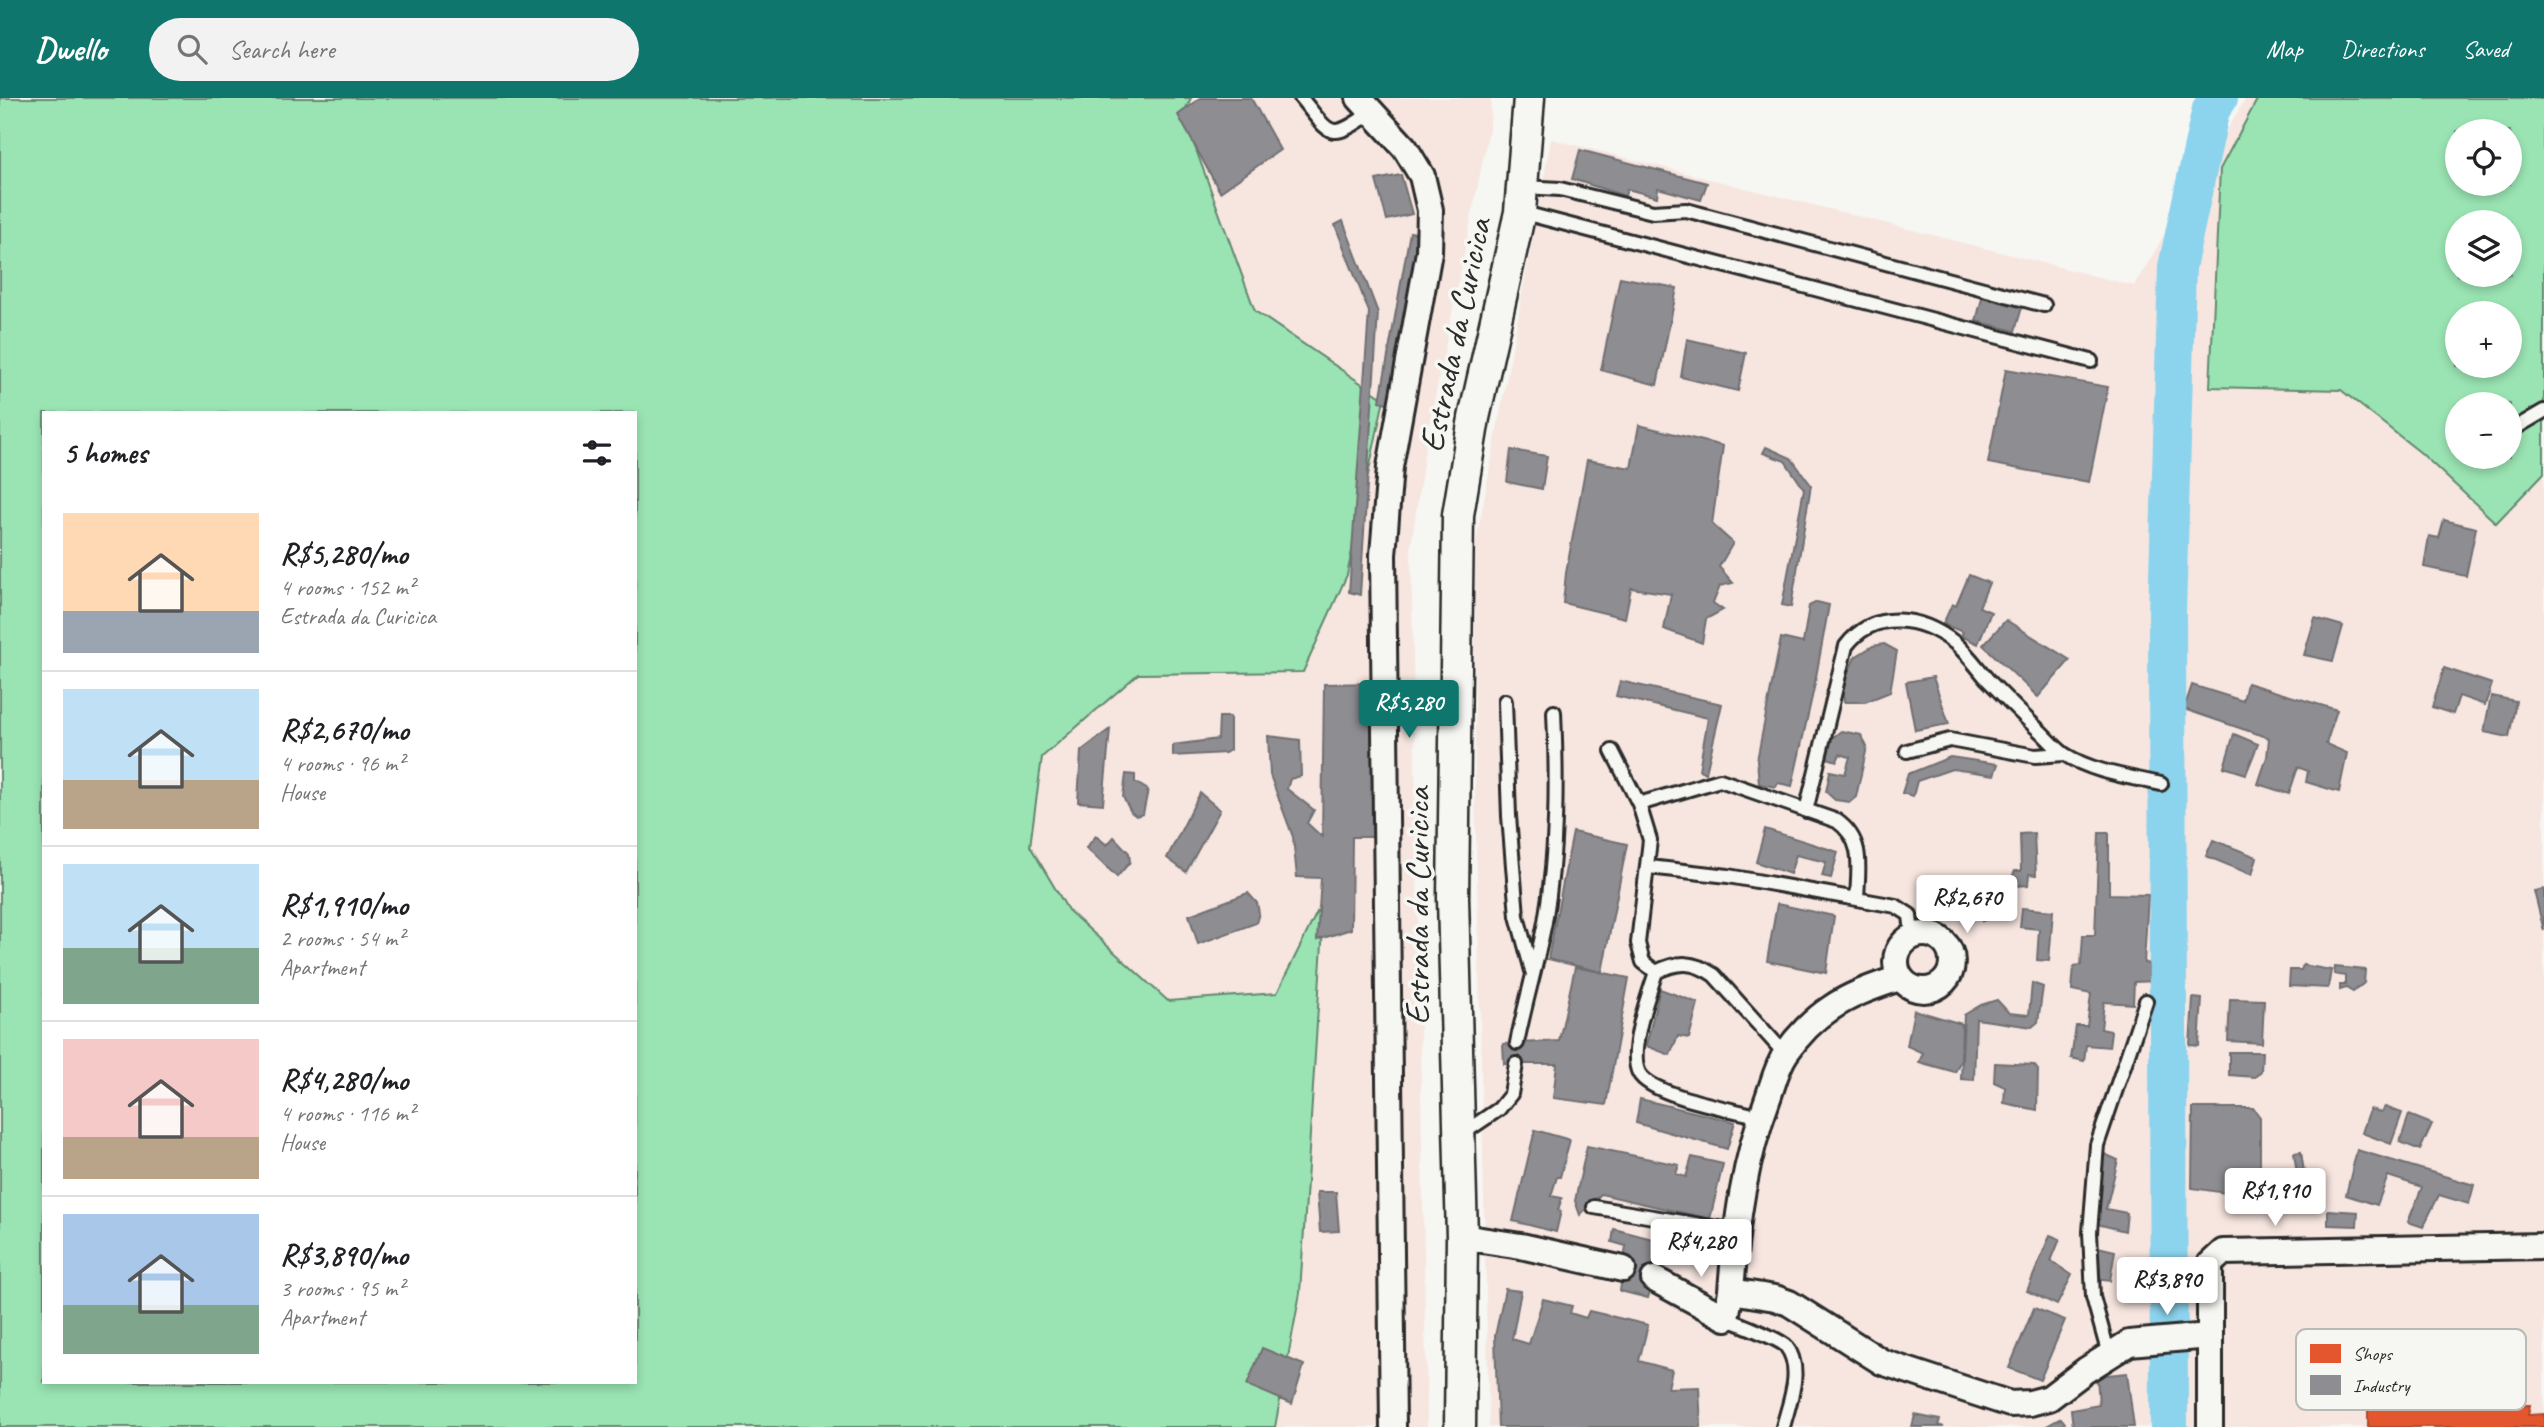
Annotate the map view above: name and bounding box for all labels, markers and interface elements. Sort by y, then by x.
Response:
search box [149,18,639,81]
text: Dwello [35,28,107,70]
icon: search [173,30,211,68]
text: Search here [229,33,335,66]
text: Map [2266,34,2303,64]
text: Directions [2341,34,2424,64]
text: Saved [2462,34,2509,64]
map controls [2445,119,2522,469]
button: locate [2445,119,2522,196]
button: layers [2445,210,2522,287]
street label: Estrada da Curicica [1408,211,1502,456]
button: + [2445,301,2522,378]
button: − [2445,392,2522,469]
text: 5 homes [63,434,147,472]
icon: filters [578,434,616,472]
text: R$5,280/mo [280,535,408,573]
icon: home [119,541,203,625]
text: 4 rooms · 152 m² [280,573,415,602]
text: Estrada da Curicica [280,602,436,631]
pin: R$5,280 [1344,680,1474,740]
text: R$5,280 [1375,688,1443,717]
text: R$2,670/mo [280,711,409,749]
icon: home [119,717,203,801]
text: 4 rooms · 96 m² [280,749,404,778]
text: House [280,778,325,807]
street label: Estrada da Curicica [1395,785,1440,1025]
pin: R$2,670 [1902,876,2032,935]
text: R$2,670 [1932,883,2002,912]
text: R$1,910/mo [280,886,408,924]
icon: home [119,892,203,976]
text: 2 rooms · 54 m² [280,924,404,953]
text: Apartment [280,953,365,982]
text: R$4,280/mo [280,1061,408,1099]
icon: home [119,1067,203,1151]
text: 4 rooms · 116 m² [280,1099,415,1128]
text: House [280,1128,325,1157]
pin: R$1,910 [2210,1168,2340,1228]
text: R$1,910 [2241,1176,2309,1205]
pin: R$4,280 [1636,1220,1766,1279]
text: R$4,280 [1667,1227,1735,1256]
text: R$3,890/mo [280,1236,408,1274]
icon: home [119,1242,203,1326]
pin: R$3,890 [2102,1258,2232,1317]
text: R$3,890 [2133,1265,2201,1294]
text: 3 rooms · 95 m² [280,1274,404,1303]
text: Apartment [280,1303,365,1332]
legend [2296,1329,2526,1410]
text: Shops [2353,1342,2393,1366]
text: Industry [2353,1374,2411,1398]

